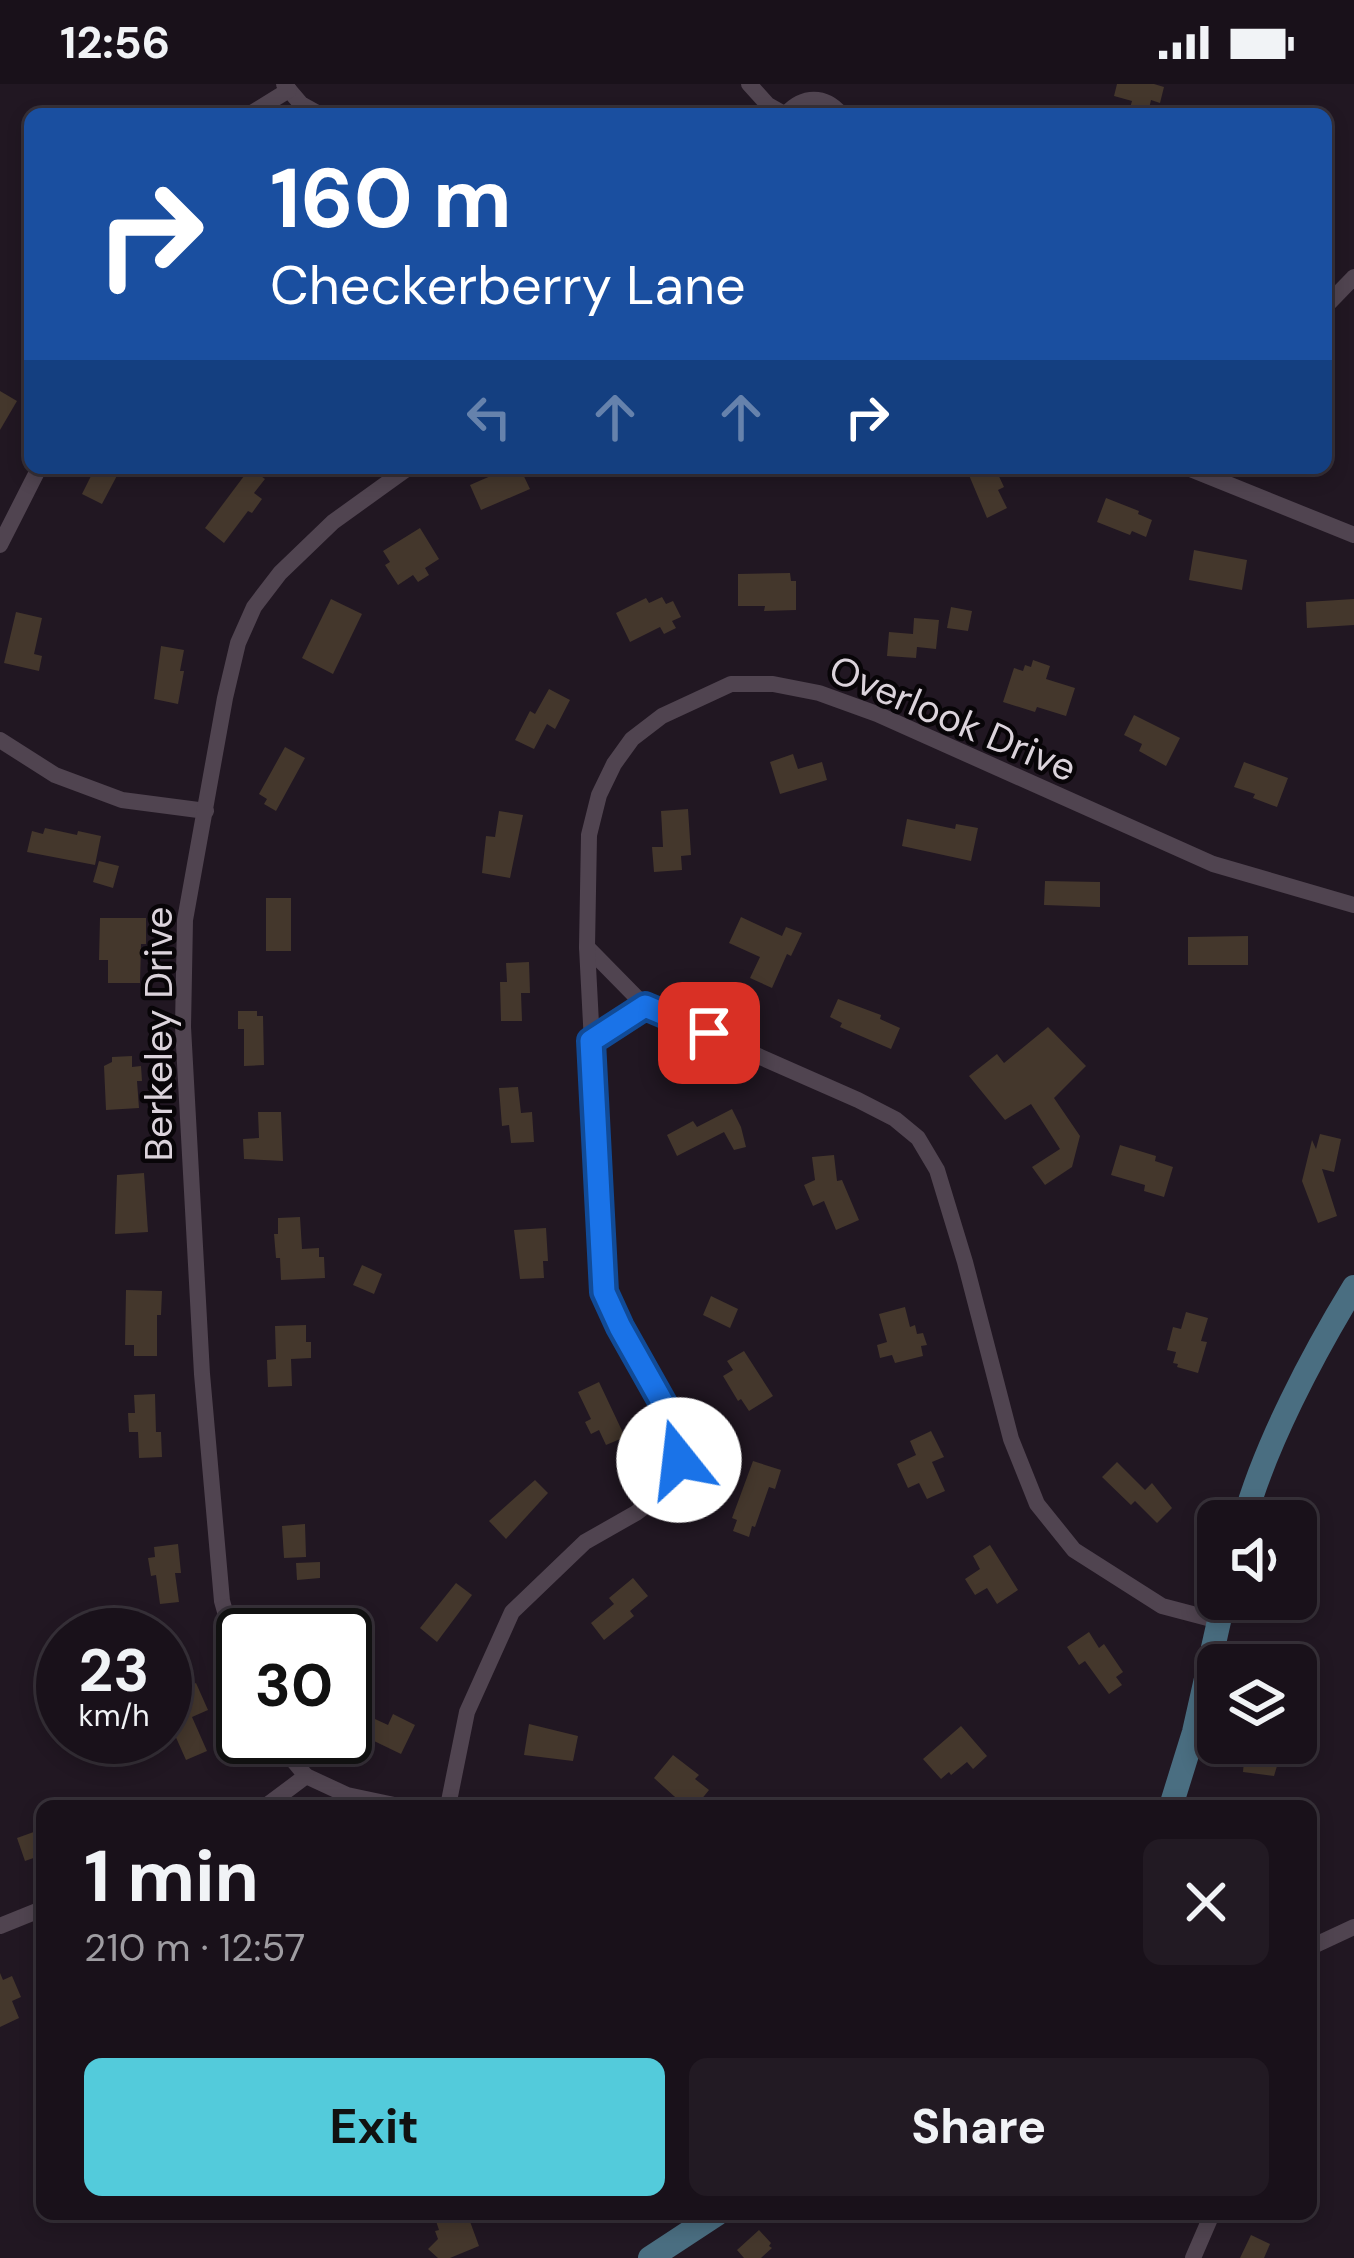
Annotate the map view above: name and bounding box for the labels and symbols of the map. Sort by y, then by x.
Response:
street label: Overlook Drive [821,643,1084,793]
street label: Berkeley Drive [133,907,184,1161]
pin [658,982,760,1084]
position arrow [616,1397,742,1523]
speed limit sign: 30 [216,1608,372,1764]

